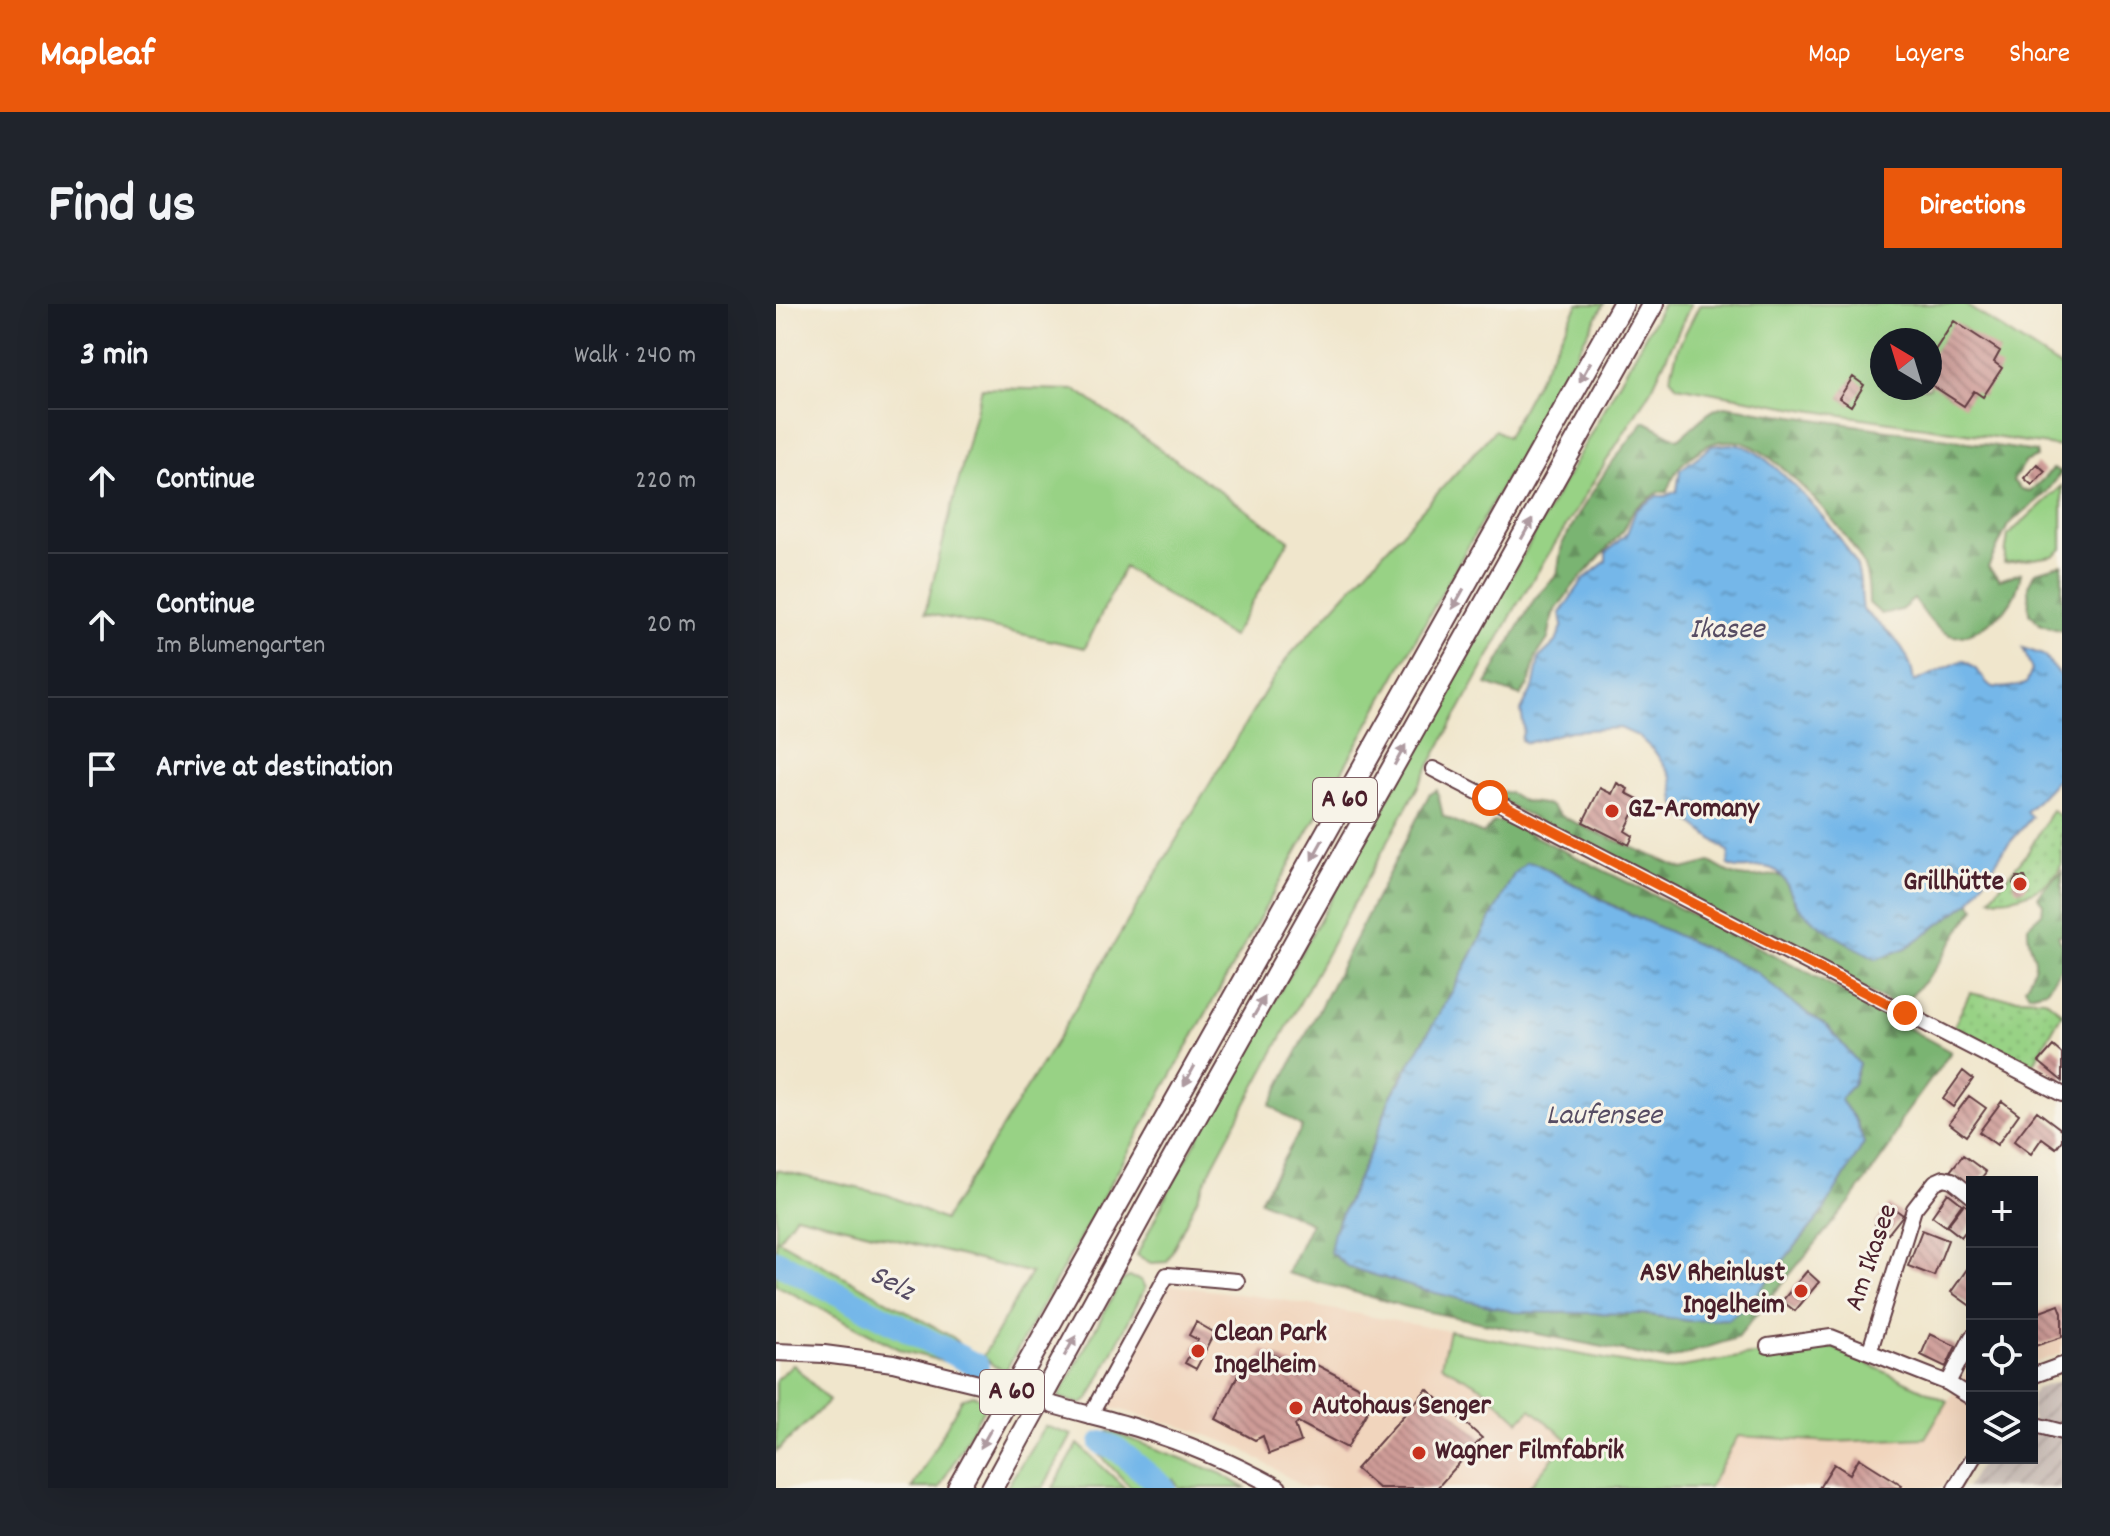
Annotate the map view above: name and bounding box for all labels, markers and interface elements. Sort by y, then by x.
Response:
text: Mapleaf [40,29,155,84]
text: Map [1808,36,1851,76]
text: Layers [1895,36,1965,76]
text: Share [2009,36,2070,76]
text: Find us [48,168,196,248]
button: Directions [1884,168,2062,248]
north arrow [1870,328,1942,400]
text: 3 min [80,332,148,381]
text: Walk · 240 m [574,338,696,375]
one-way arrow [1578,361,1592,383]
icon: ahead [80,459,124,503]
text: Continue [156,460,255,503]
text: 220 m [635,463,696,500]
one-way arrow [1521,517,1534,540]
text: Continue [156,585,255,628]
one-way arrow [1451,587,1465,610]
icon: ahead [80,603,124,647]
text: 20 m [647,607,696,644]
water label: Ikasee [1690,610,1766,653]
text: Im Blumengarten [156,628,325,665]
one-way arrow [1393,744,1407,767]
icon: arrive [80,747,124,791]
text: Arrive at destination [156,748,393,791]
road number: A 60 [1313,778,1377,822]
route start [1472,780,1508,816]
place label: GZ-Aromany [1628,791,1761,831]
marker: GZ-Aromany [1603,802,1621,820]
one-way arrow [1310,838,1324,861]
place label: Grillhütte [1903,864,2004,904]
marker: Grillhütte [2011,875,2029,893]
one-way arrow [1252,995,1266,1018]
route end [1887,995,1923,1031]
one-way arrow [1182,1065,1196,1088]
water label: Laufensee [1546,1096,1664,1139]
map controls [1966,1176,2038,1464]
button: + [1966,1176,2038,1248]
street label: Am Ikasee [1836,1199,1910,1317]
button: − [1966,1248,2038,1320]
water label: Selz [861,1255,922,1315]
place label: ASV Rheinlust Ingelheim [1640,1255,1786,1327]
marker: ASV Rheinlust Ingelheim [1792,1282,1810,1300]
place label: Clean Park Ingelheim [1214,1315,1327,1387]
button: locate [1966,1320,2038,1392]
one-way arrow [1064,1335,1077,1358]
marker: Clean Park Ingelheim [1189,1342,1207,1360]
road number: A 60 [980,1370,1044,1414]
place label: Autohaus Senger [1312,1388,1492,1428]
button: layers [1966,1392,2038,1464]
marker: Autohaus Senger [1287,1399,1305,1417]
one-way arrow [979,1426,993,1449]
place label: Wagner Filmfabrik [1435,1433,1624,1473]
marker: Wagner Filmfabrik [1410,1444,1428,1462]

